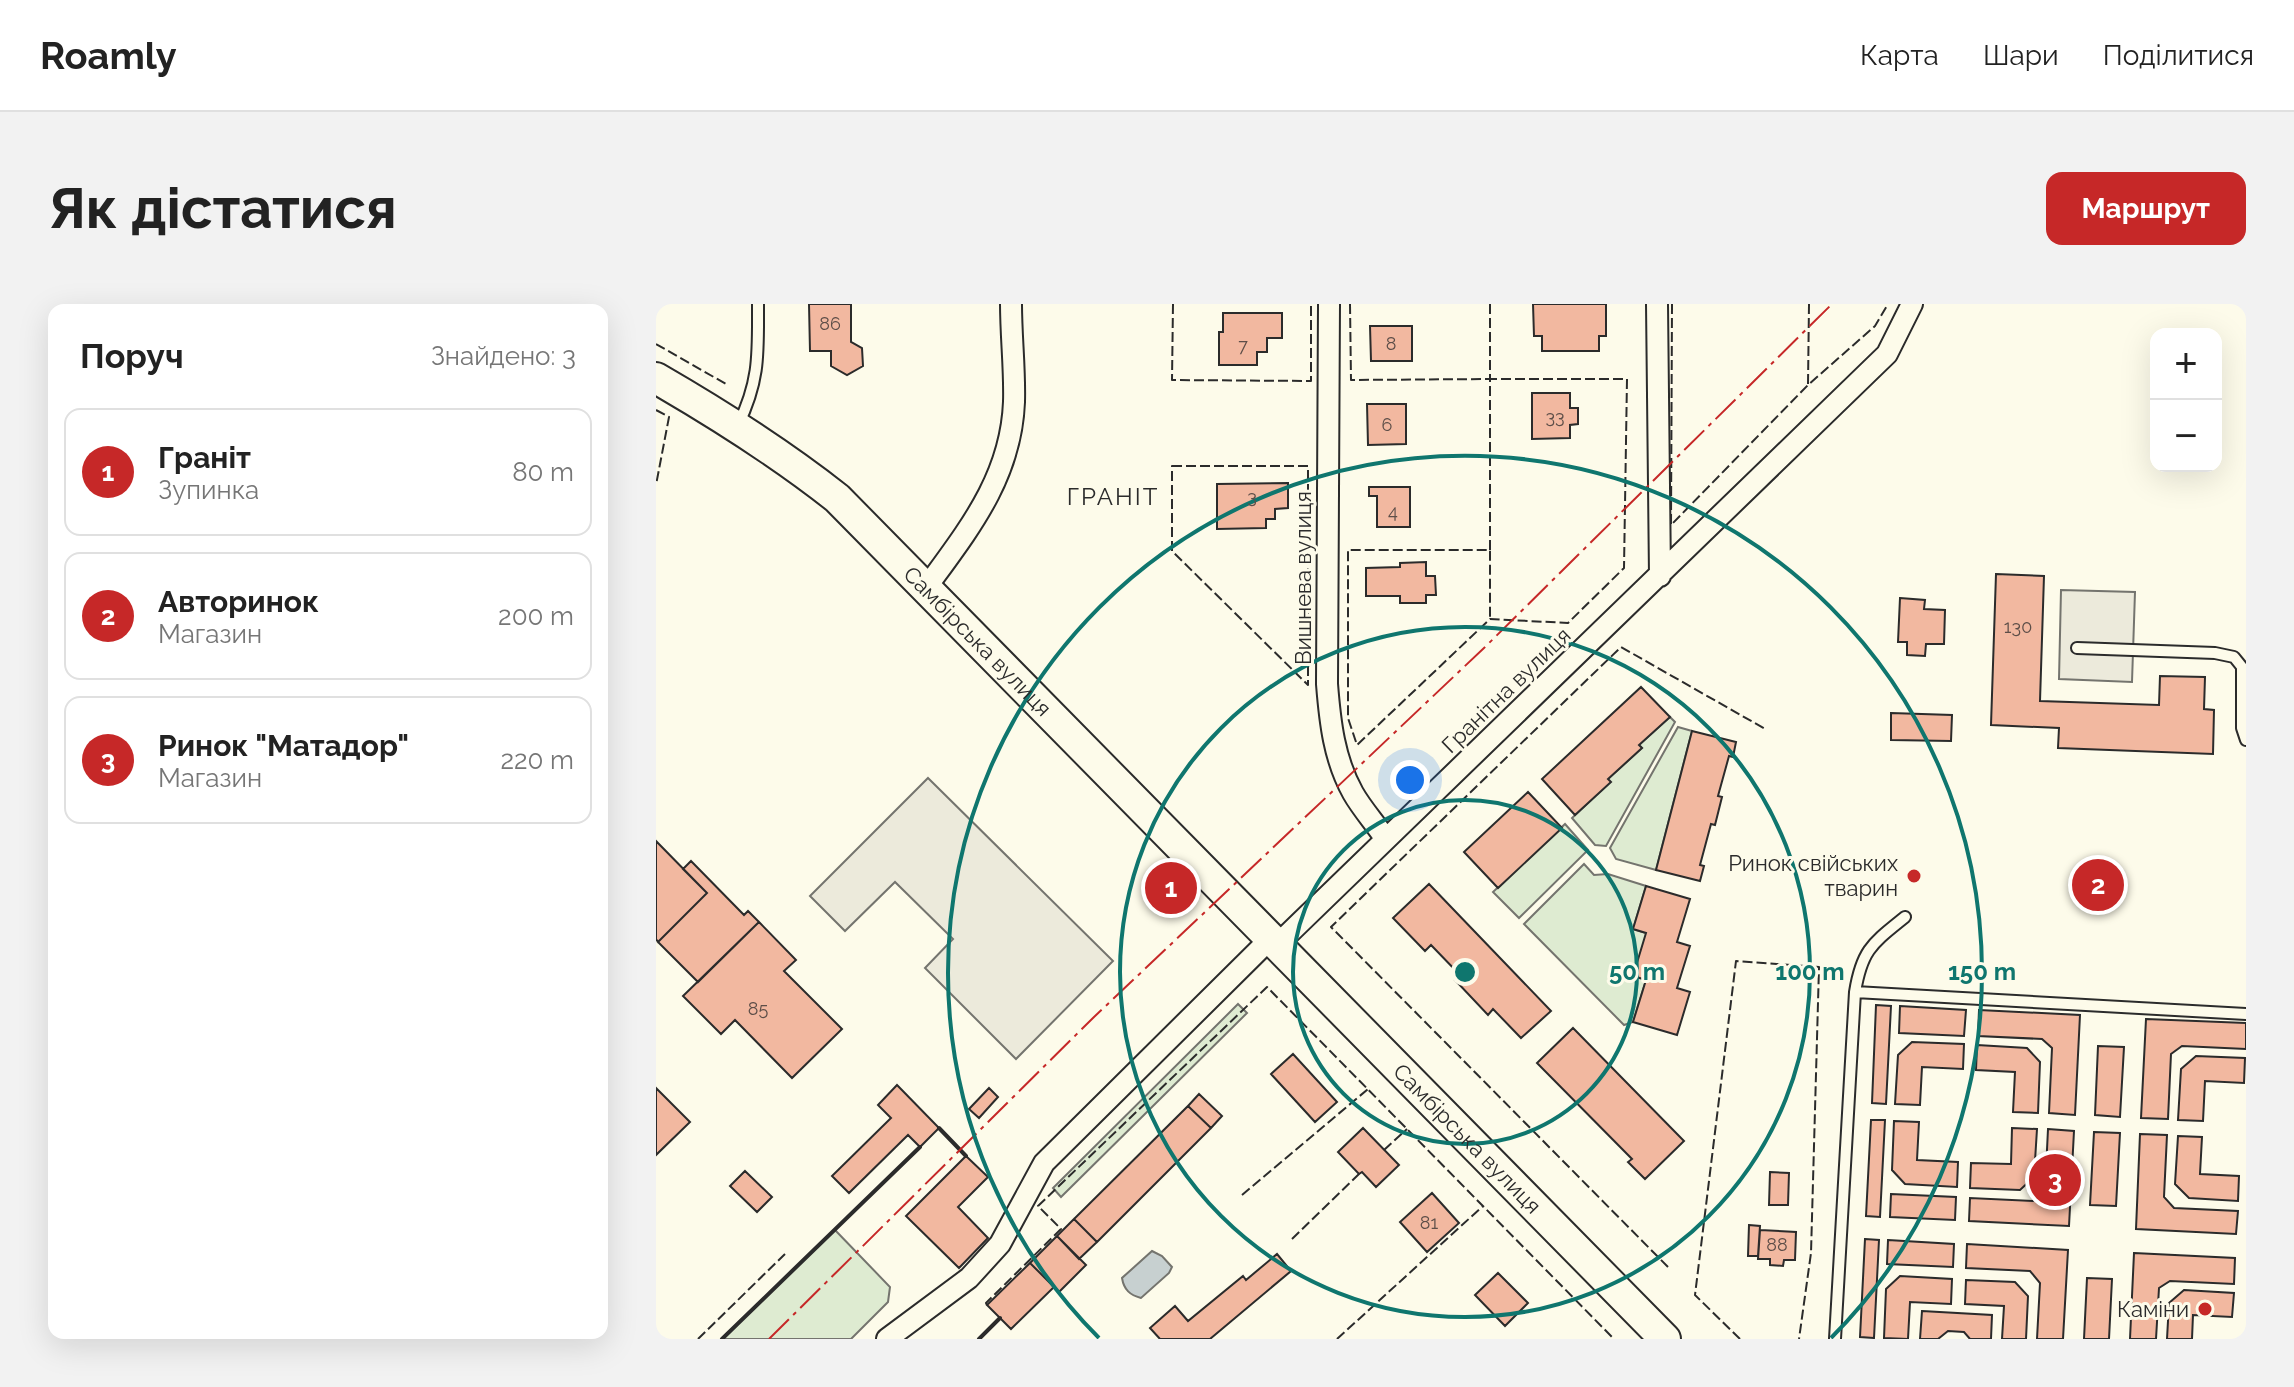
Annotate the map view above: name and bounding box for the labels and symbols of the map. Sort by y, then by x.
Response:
house number: 86 [819,313,841,334]
house number: 8 [1386,333,1396,354]
house number: 7 [1238,335,1248,356]
house number: 33 [1545,406,1565,427]
house number: 6 [1382,414,1393,435]
district label: ГРАНІТ [1067,482,1159,511]
house number: 3 [1247,486,1257,507]
street label: Вишнева вулиця [1290,491,1316,665]
house number: 4 [1388,501,1398,522]
street label: Самбірська вулиця [898,561,1057,721]
house number: 130 [2004,616,2032,637]
street label: Гранітна вулиця [1436,622,1576,758]
your location [1390,760,1430,800]
place label: Ринок свійських тварин [1728,850,1898,901]
pin: 2 [2072,855,2124,915]
pin: 1 [1145,858,1197,918]
marker: Ринок свійських тварин [1905,867,1923,885]
text: 50 m [1609,957,1665,986]
text: 100 m [1775,957,1845,986]
text: 150 m [1948,957,2016,986]
centre of rings [1451,958,1479,986]
house number: 85 [748,998,768,1019]
street label: Самбірська вулиця [1388,1058,1547,1219]
pin: 3 [2029,1150,2081,1210]
house number: 81 [1420,1212,1438,1233]
house number: 88 [1766,1234,1788,1255]
place label: Каміни [2117,1296,2189,1322]
marker: Каміни [2196,1300,2214,1318]

